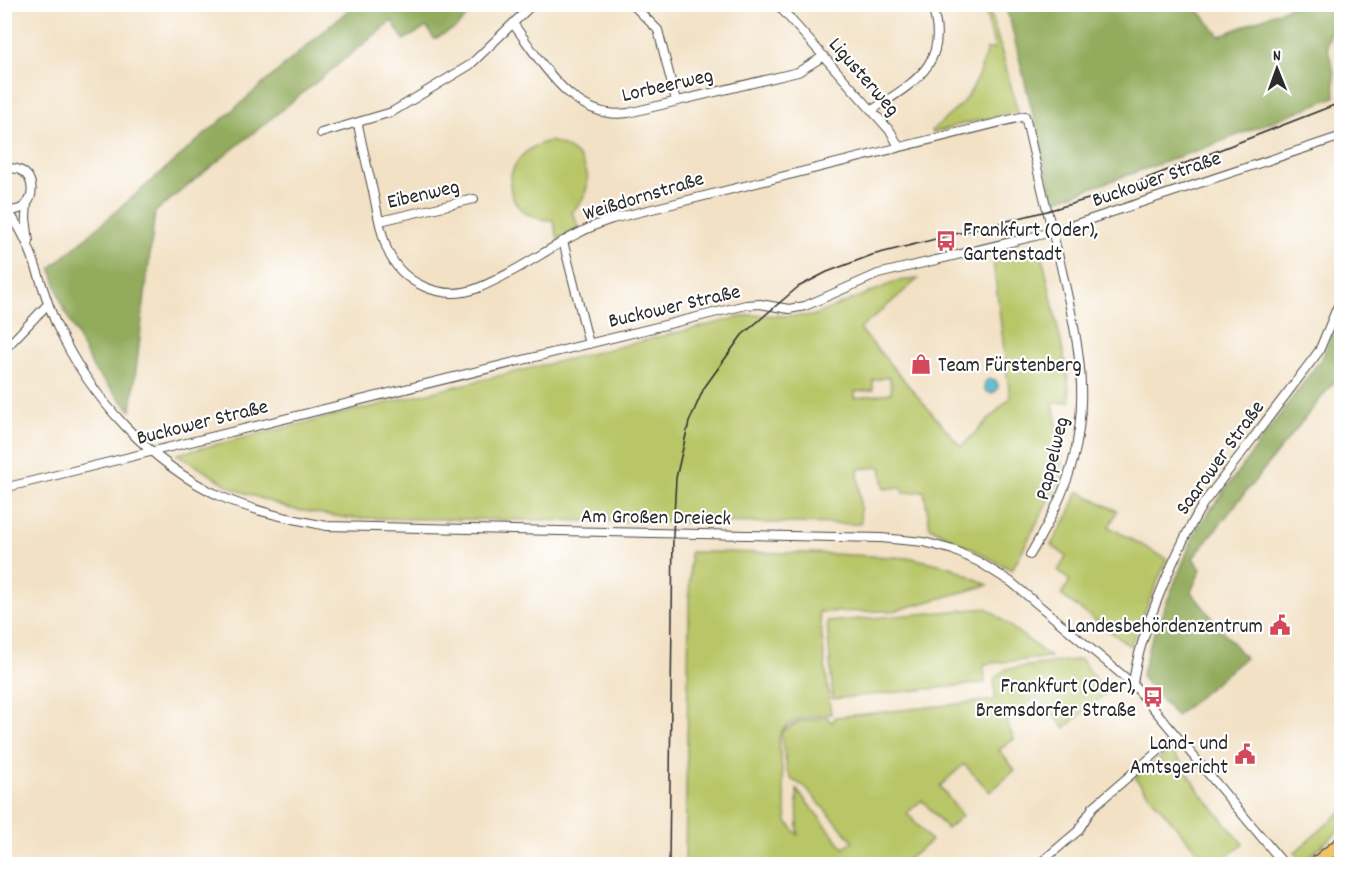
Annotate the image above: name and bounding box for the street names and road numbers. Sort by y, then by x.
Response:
street label: Ligusterweg [820,32,906,124]
street label: Lorbeerweg [619,62,716,112]
street label: Buckower Straße [1088,145,1226,217]
street label: Weißdornstraße [580,165,708,231]
street label: Eibenweg [385,173,463,219]
street label: Buckower Straße [606,278,744,338]
street label: Buckower Straße [134,393,272,455]
street label: Saarower Straße [1170,395,1273,522]
street label: Pappelweg [1029,414,1079,504]
street label: Am Großen Dreieck [581,503,731,535]

